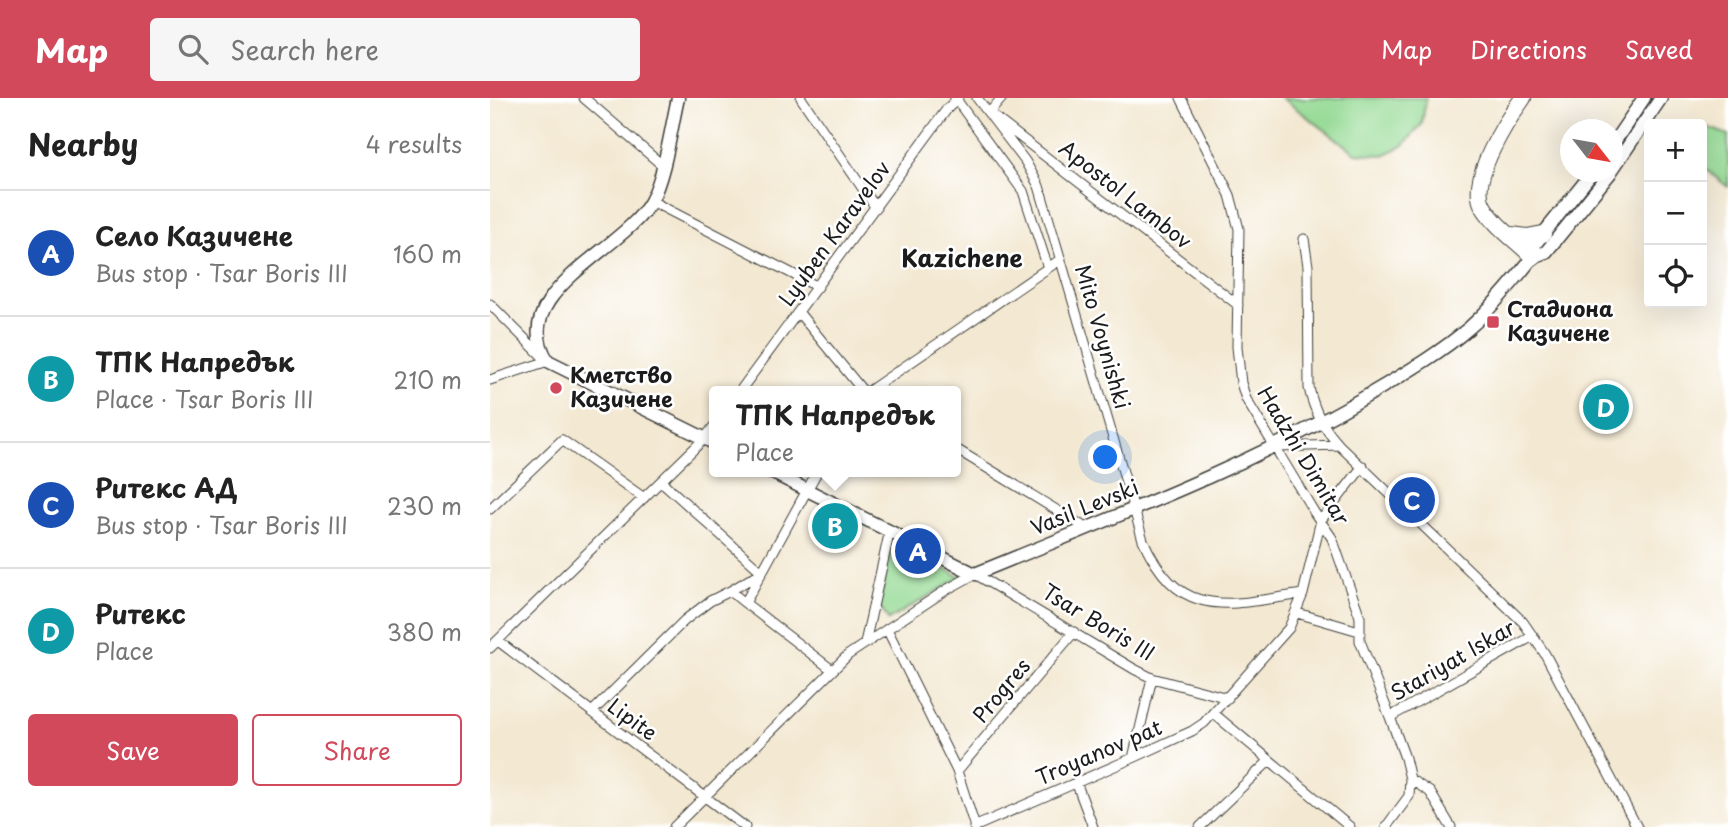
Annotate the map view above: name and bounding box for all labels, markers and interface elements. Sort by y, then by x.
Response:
search box [150,18,640,81]
text: Map [35,24,108,74]
icon: search [174,30,212,68]
text: Search here [230,30,379,69]
text: Map [1381,31,1432,67]
text: Directions [1470,31,1587,67]
text: Saved [1625,31,1693,67]
north arrow [1560,119,1623,182]
map controls [1644,119,1707,308]
button: + [1644,119,1707,182]
text: Nearby [28,121,138,166]
text: 4 results [366,126,462,161]
street label: Apostol Lambov [1053,131,1200,256]
street label: Lyuben Karavelov [770,153,897,312]
button: − [1644,182,1707,245]
text: Село Казичене [95,216,293,255]
text: A [42,236,60,271]
text: 160 m [393,236,462,271]
district label: Kazichene [901,239,1023,275]
button: locate [1644,245,1707,308]
text: Bus stop · Tsar Boris III [95,255,348,290]
street label: Mito Voynishki [1068,261,1140,412]
place label: Стадиона Казичене [1507,292,1613,348]
marker: Стадиона Казичене [1485,314,1501,330]
text: ТПК Напредък [95,342,294,381]
place label: Кметство Казичене [570,358,673,414]
text: B [43,362,59,397]
text: 210 m [394,362,462,397]
street label: Hadzhi Dimitar [1251,379,1359,531]
marker: Кметство Казичене [548,380,564,396]
text: Place · Tsar Boris III [95,381,314,416]
pin: D [1583,381,1629,433]
popup [709,386,961,477]
text: ТПК Напредък [735,395,935,434]
text: Place [735,434,794,469]
your location [1088,440,1122,474]
text: Ритекс АД [95,468,237,507]
street label: Vasil Levski [1025,470,1143,542]
pin: C [1389,474,1435,526]
text: C [42,488,60,523]
text: 230 m [387,488,462,523]
pin: B [812,500,858,552]
text: Bus stop · Tsar Boris III [95,507,348,542]
pin: A [895,525,941,577]
street label: Tsar Boris III [1036,575,1162,668]
text: Ритекс [95,594,186,633]
street label: Stariyat Iskar [1384,611,1520,708]
text: D [42,614,60,649]
text: 380 m [387,614,462,649]
text: Place [95,633,154,668]
street label: Progres [964,650,1037,729]
street label: Lipite [602,689,665,747]
street label: Troyanov pat [1030,710,1166,792]
button: Save [28,714,238,786]
button: Share [252,714,462,786]

